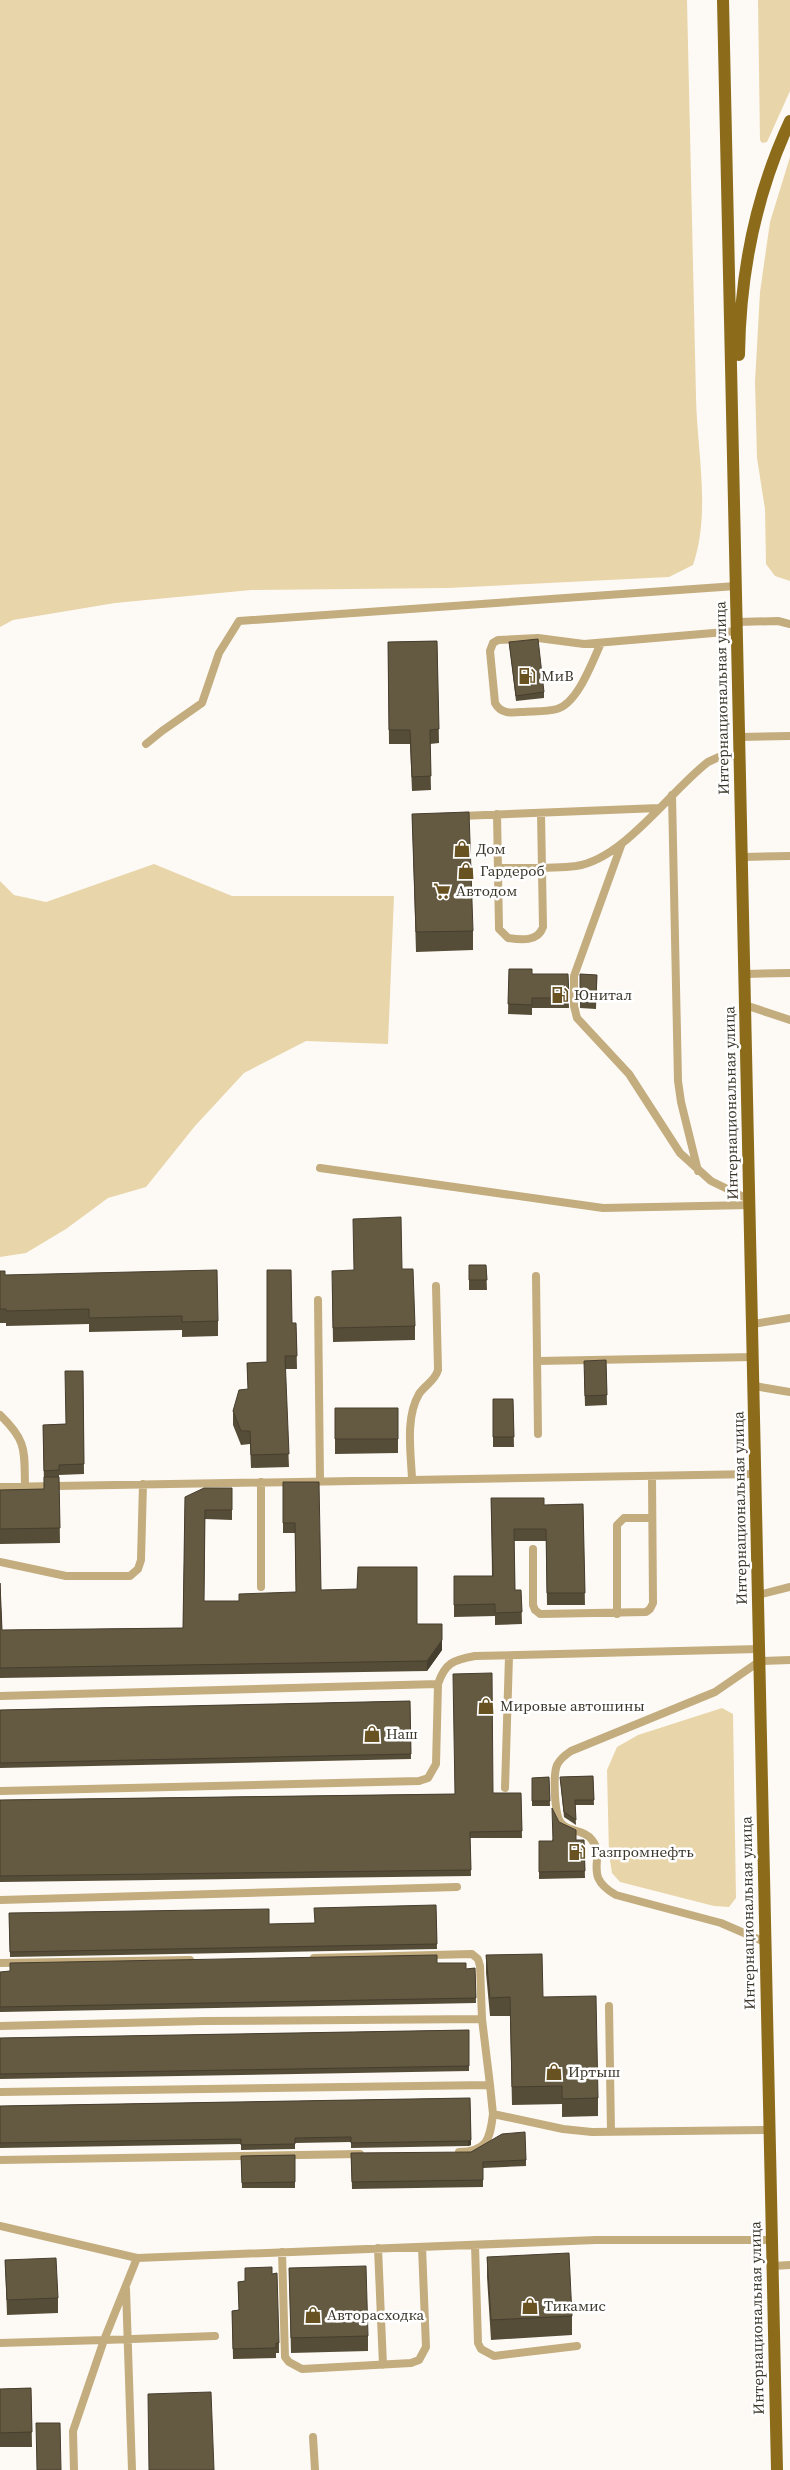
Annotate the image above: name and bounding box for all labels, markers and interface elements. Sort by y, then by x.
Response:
street label: Интернациональная улица [709,601,734,795]
place label: МиВ [541,665,574,686]
fuel station icon: МиВ [517,666,537,686]
place label: Дом [476,838,506,859]
shop icon: Дом [452,839,472,859]
place label: Гардероб [480,860,545,881]
shop icon: Гардероб [456,861,476,881]
place label: Автодом [456,880,517,901]
supermarket icon: Автодом [432,881,452,901]
place label: Юнитал [574,984,632,1005]
fuel station icon: Юнитал [550,985,570,1005]
street label: Интернациональная улица [718,1006,743,1200]
street label: Интернациональная улица [727,1411,752,1605]
place label: Мировые автошины [500,1695,645,1716]
shop icon: Мировые автошины [476,1696,496,1716]
place label: Наш [386,1723,418,1744]
shop icon: Наш [362,1724,382,1744]
street label: Интернациональная улица [735,1816,760,2010]
place label: Газпромнефть [591,1841,694,1862]
fuel station icon: Газпромнефть [567,1842,587,1862]
place label: Иртыш [568,2061,620,2082]
shop icon: Иртыш [544,2062,564,2082]
street label: Интернациональная улица [744,2221,769,2415]
place label: Тикамис [544,2295,606,2316]
shop icon: Тикамис [520,2296,540,2316]
place label: Авторасходка [327,2304,425,2325]
shop icon: Авторасходка [303,2305,323,2325]

